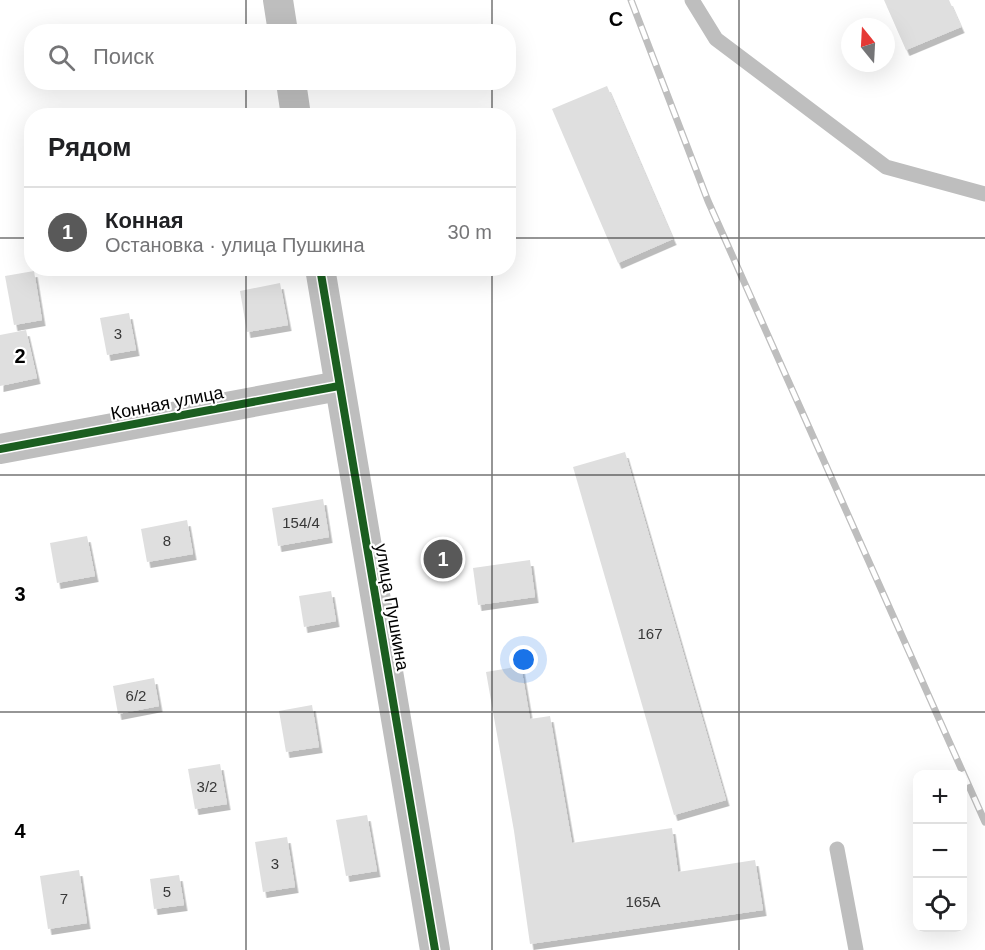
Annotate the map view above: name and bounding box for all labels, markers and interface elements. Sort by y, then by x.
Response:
text: C [609,8,623,30]
north arrow [841,18,895,72]
search box [24,24,516,90]
icon: search [45,41,78,74]
text: Поиск [93,44,154,69]
text: Рядом [48,132,131,162]
text: Конная [105,208,184,233]
text: 1 [62,221,73,243]
text: 30 m [448,221,492,243]
text: Остановка · улица Пушкина [105,234,365,256]
house number: 3 [114,325,122,342]
text: 2 [14,345,26,367]
street label: Конная улица [109,382,226,424]
house number: 154/4 [282,514,320,531]
house number: 8 [163,532,171,549]
pin: 1 [424,536,462,582]
street label: улица Пушкина [371,542,413,673]
text: 3 [14,583,26,605]
house number: 167 [637,625,663,642]
your location [509,645,538,674]
house number: 6/2 [126,687,146,704]
map controls [913,770,967,932]
button: + [913,770,967,824]
house number: 3/2 [197,778,217,795]
text: 4 [14,820,26,842]
button: − [913,824,967,878]
house number: 3 [271,855,279,872]
button: locate [913,878,967,932]
house number: 5 [163,883,171,900]
house number: 7 [60,890,68,907]
house number: 165А [625,893,661,910]

